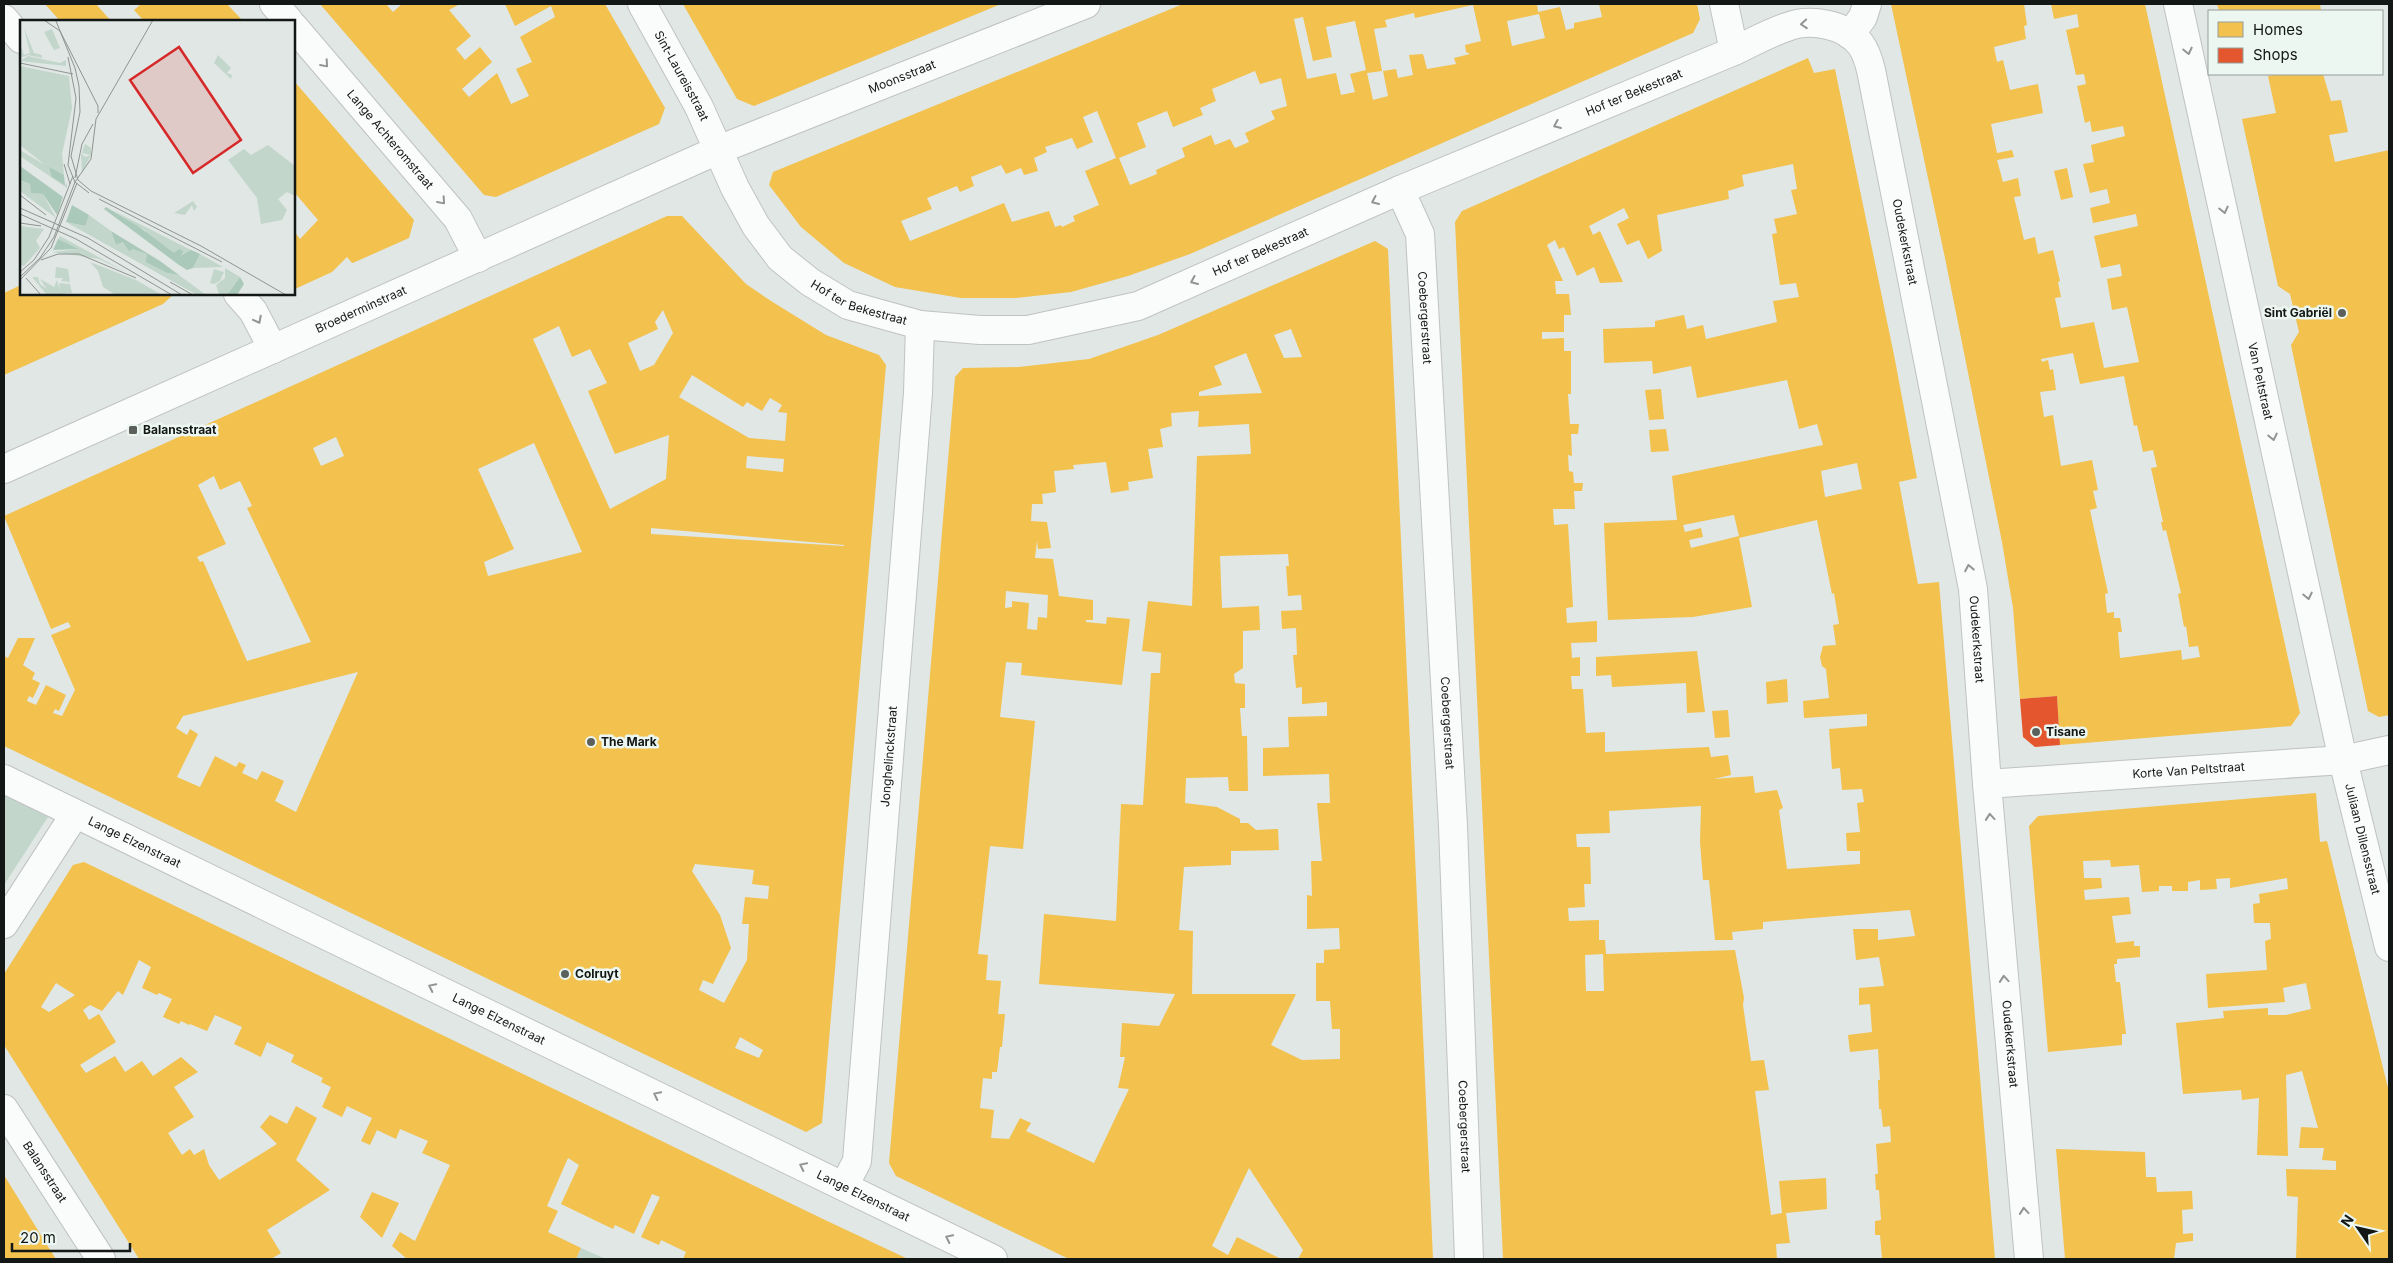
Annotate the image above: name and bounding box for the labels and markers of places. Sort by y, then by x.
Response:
place label: Sint Gabriël [2264,305,2332,320]
marker: Sint Gabriël [2336,307,2348,319]
place label: Balansstraat [143,422,217,437]
marker: Balansstraat [127,424,139,436]
place label: Tisane [2046,724,2086,739]
marker: Tisane [2030,726,2042,738]
place label: The Mark [601,734,657,749]
marker: The Mark [585,736,597,748]
place label: Colruyt [575,966,619,981]
marker: Colruyt [559,968,571,980]

